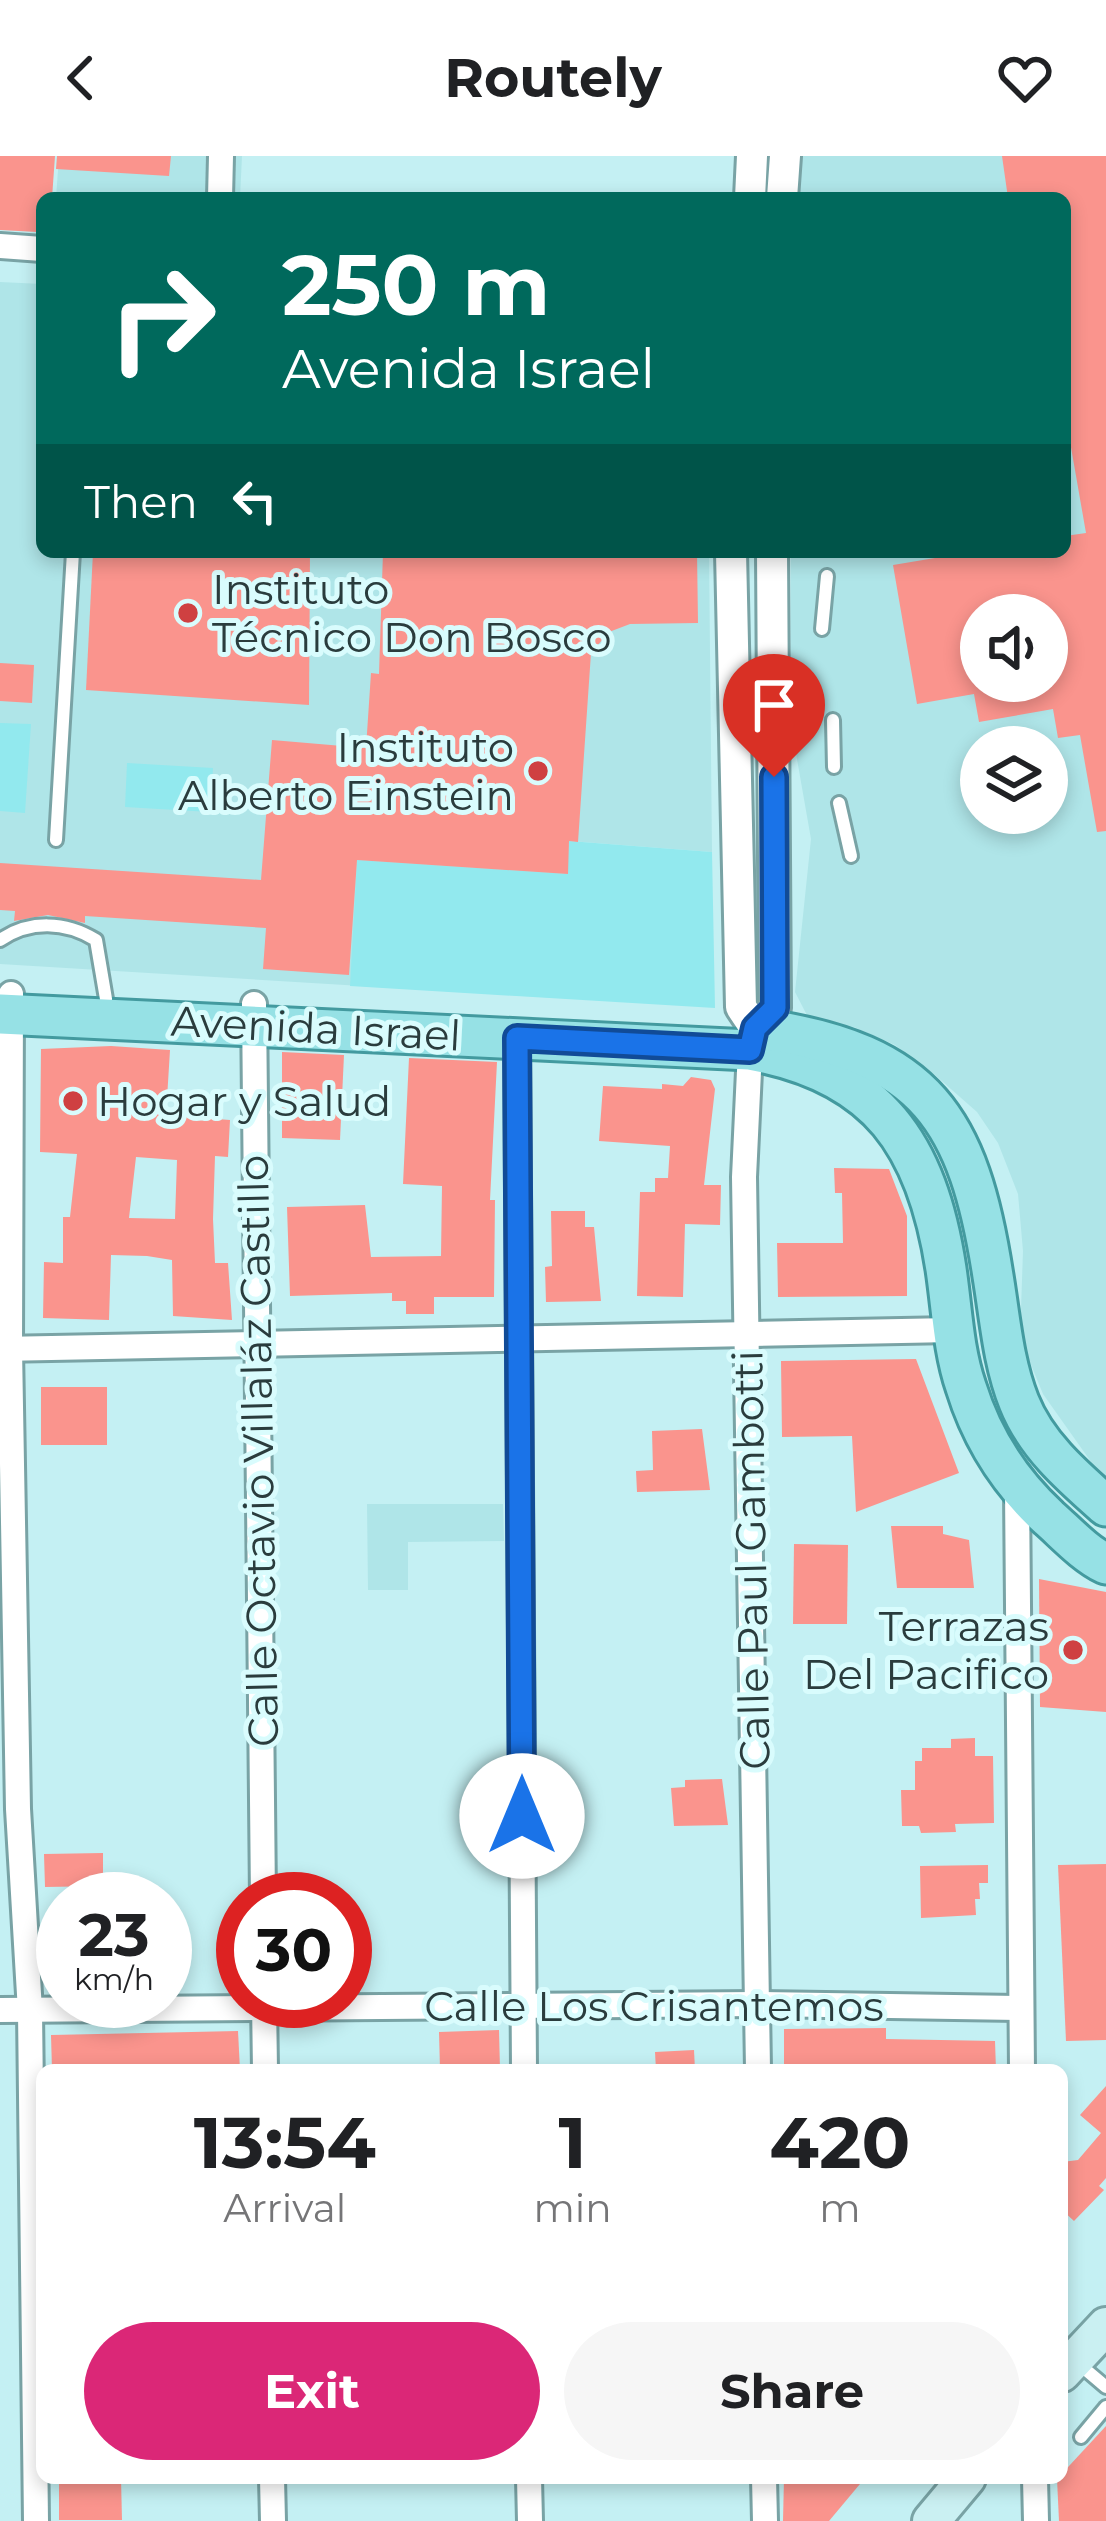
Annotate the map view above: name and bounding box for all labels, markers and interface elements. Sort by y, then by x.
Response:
icon: back [48,45,114,111]
text: Routely [444,45,662,111]
icon: heart [992,45,1058,111]
text: 250 m [282,234,550,336]
icon: right [84,240,240,396]
text: Avenida Israel [282,336,655,402]
icon: left [222,468,288,534]
text: Then [84,474,198,529]
place label: Instituto Técnico Don Bosco [212,563,612,663]
map controls [960,594,1068,834]
button: sound [960,594,1068,702]
marker: Instituto Técnico Don Bosco [175,600,201,626]
pin [723,654,825,777]
icon: arrive [741,672,807,738]
place label: Instituto Alberto Einstein [178,721,514,821]
button: layers [960,726,1068,834]
marker: Instituto Alberto Einstein [525,758,551,784]
street label: Avenida Israel [170,994,462,1062]
place label: Hogar y Salud [97,1075,391,1127]
marker: Hogar y Salud [60,1088,86,1114]
street label: Calle Octavio Villaláz Castillo [227,1155,289,1747]
street label: Calle Paul Gambotti [721,1350,781,1770]
place label: Terrazas Del Pacifico [803,1600,1049,1700]
marker: Terrazas Del Pacifico [1060,1637,1086,1663]
position arrow [459,1753,585,1879]
speed limit sign: 30 [216,1872,372,2028]
text: 23 [79,1898,149,1971]
text: km/h [74,1961,154,1998]
street label: Calle Los Crisantemos [424,1980,884,2032]
text: 13:54 [194,2098,376,2186]
text: 1 [558,2098,587,2186]
text: 420 [769,2098,910,2186]
text: Arrival [223,2184,346,2232]
text: min [533,2184,612,2232]
text: m [819,2184,861,2232]
button: Exit [84,2322,540,2460]
button: Share [564,2322,1020,2460]

